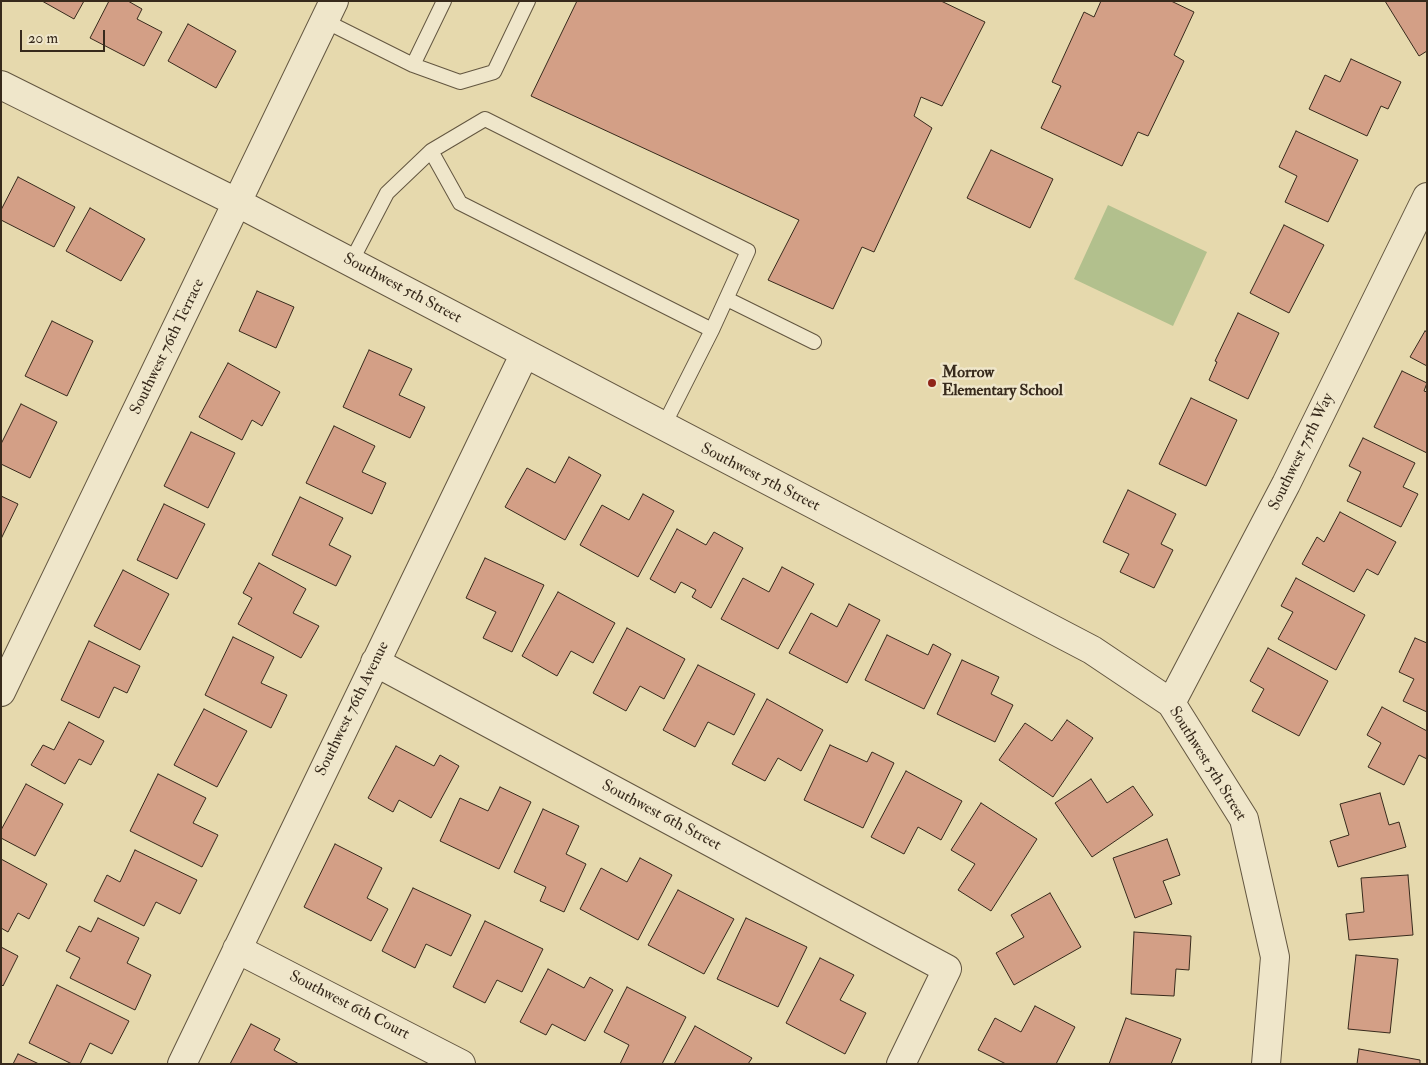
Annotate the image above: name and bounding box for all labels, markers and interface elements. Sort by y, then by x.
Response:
scale bar [22,20,108,52]
text: 20 m [28,29,58,48]
street label: Southwest 5th Street [340,250,464,328]
street label: Southwest 76th Terrace [127,276,209,418]
place label: Morrow Elementary School [942,364,1063,402]
marker: Morrow Elementary School [926,377,938,389]
street label: Southwest 75th Way [1265,390,1339,514]
street label: Southwest 5th Street [697,440,823,516]
street label: Southwest 76th Avenue [312,639,394,779]
street label: Southwest 5th Street [1164,703,1250,825]
street label: Southwest 6th Street [598,776,724,856]
street label: Southwest 6th Court [286,967,412,1045]

